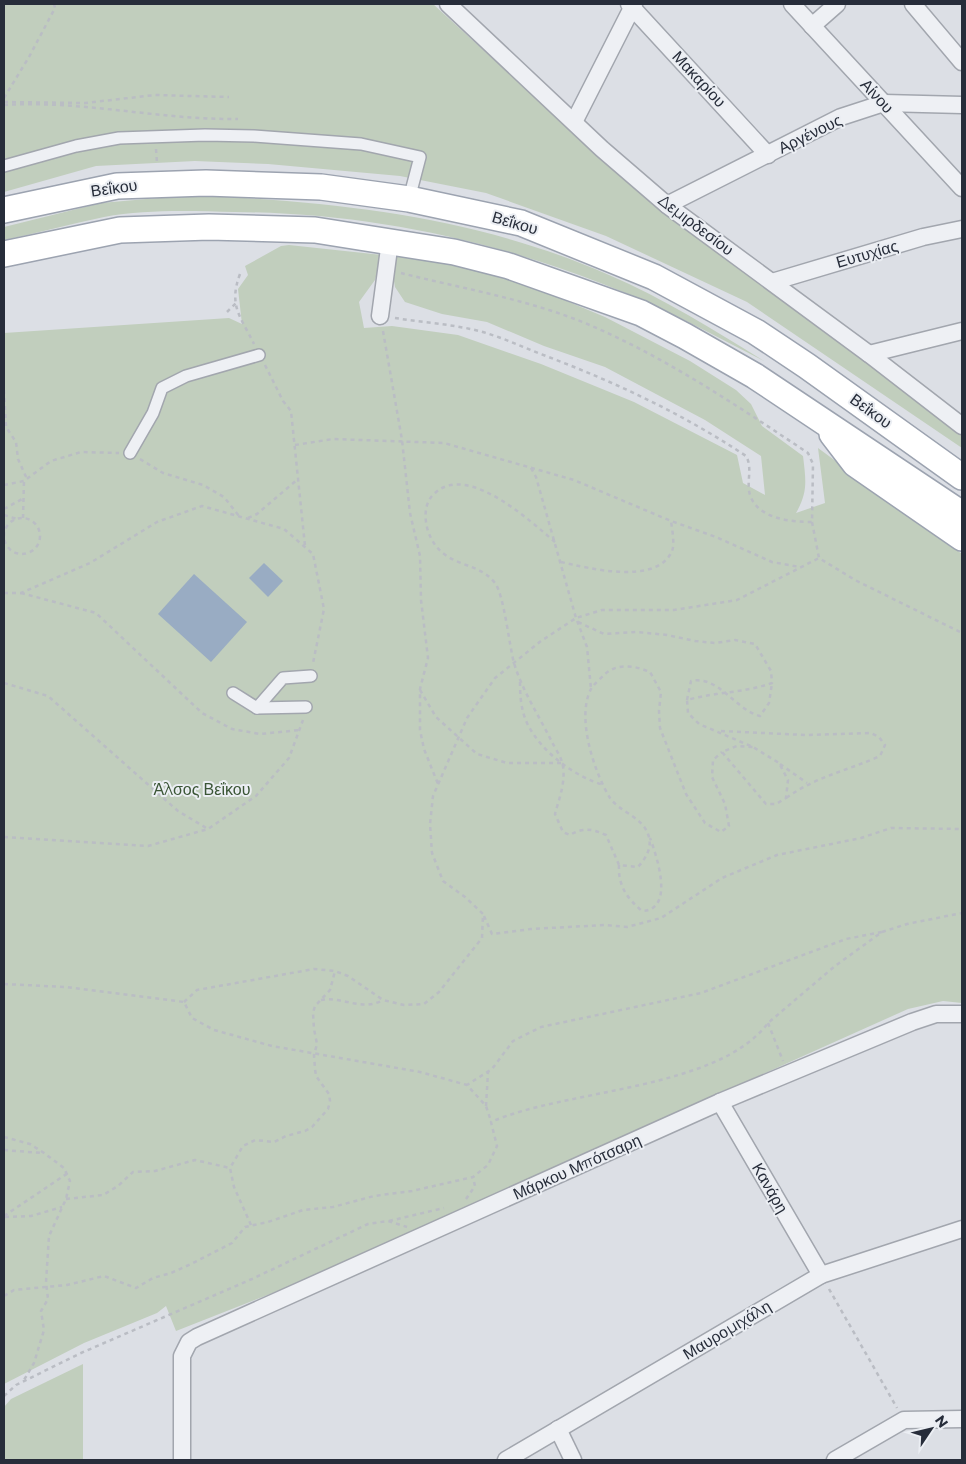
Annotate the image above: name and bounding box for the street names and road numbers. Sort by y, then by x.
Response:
street label: Μακαρίου [668,47,730,111]
street label: Αίνου [856,75,898,117]
street label: Αργένους [775,110,845,158]
street label: Βεΐκου [89,175,139,201]
street label: Δεμιρδεσίου [655,191,737,259]
street label: Βεΐκου [490,207,540,239]
street label: Ευτυχίας [834,236,900,272]
street label: Βεΐκου [846,390,896,432]
street label: Μάρκου Μπότσαρη [510,1130,644,1204]
street label: Κανάρη [748,1159,792,1217]
street label: Μαυρομιχάλη [680,1296,774,1364]

